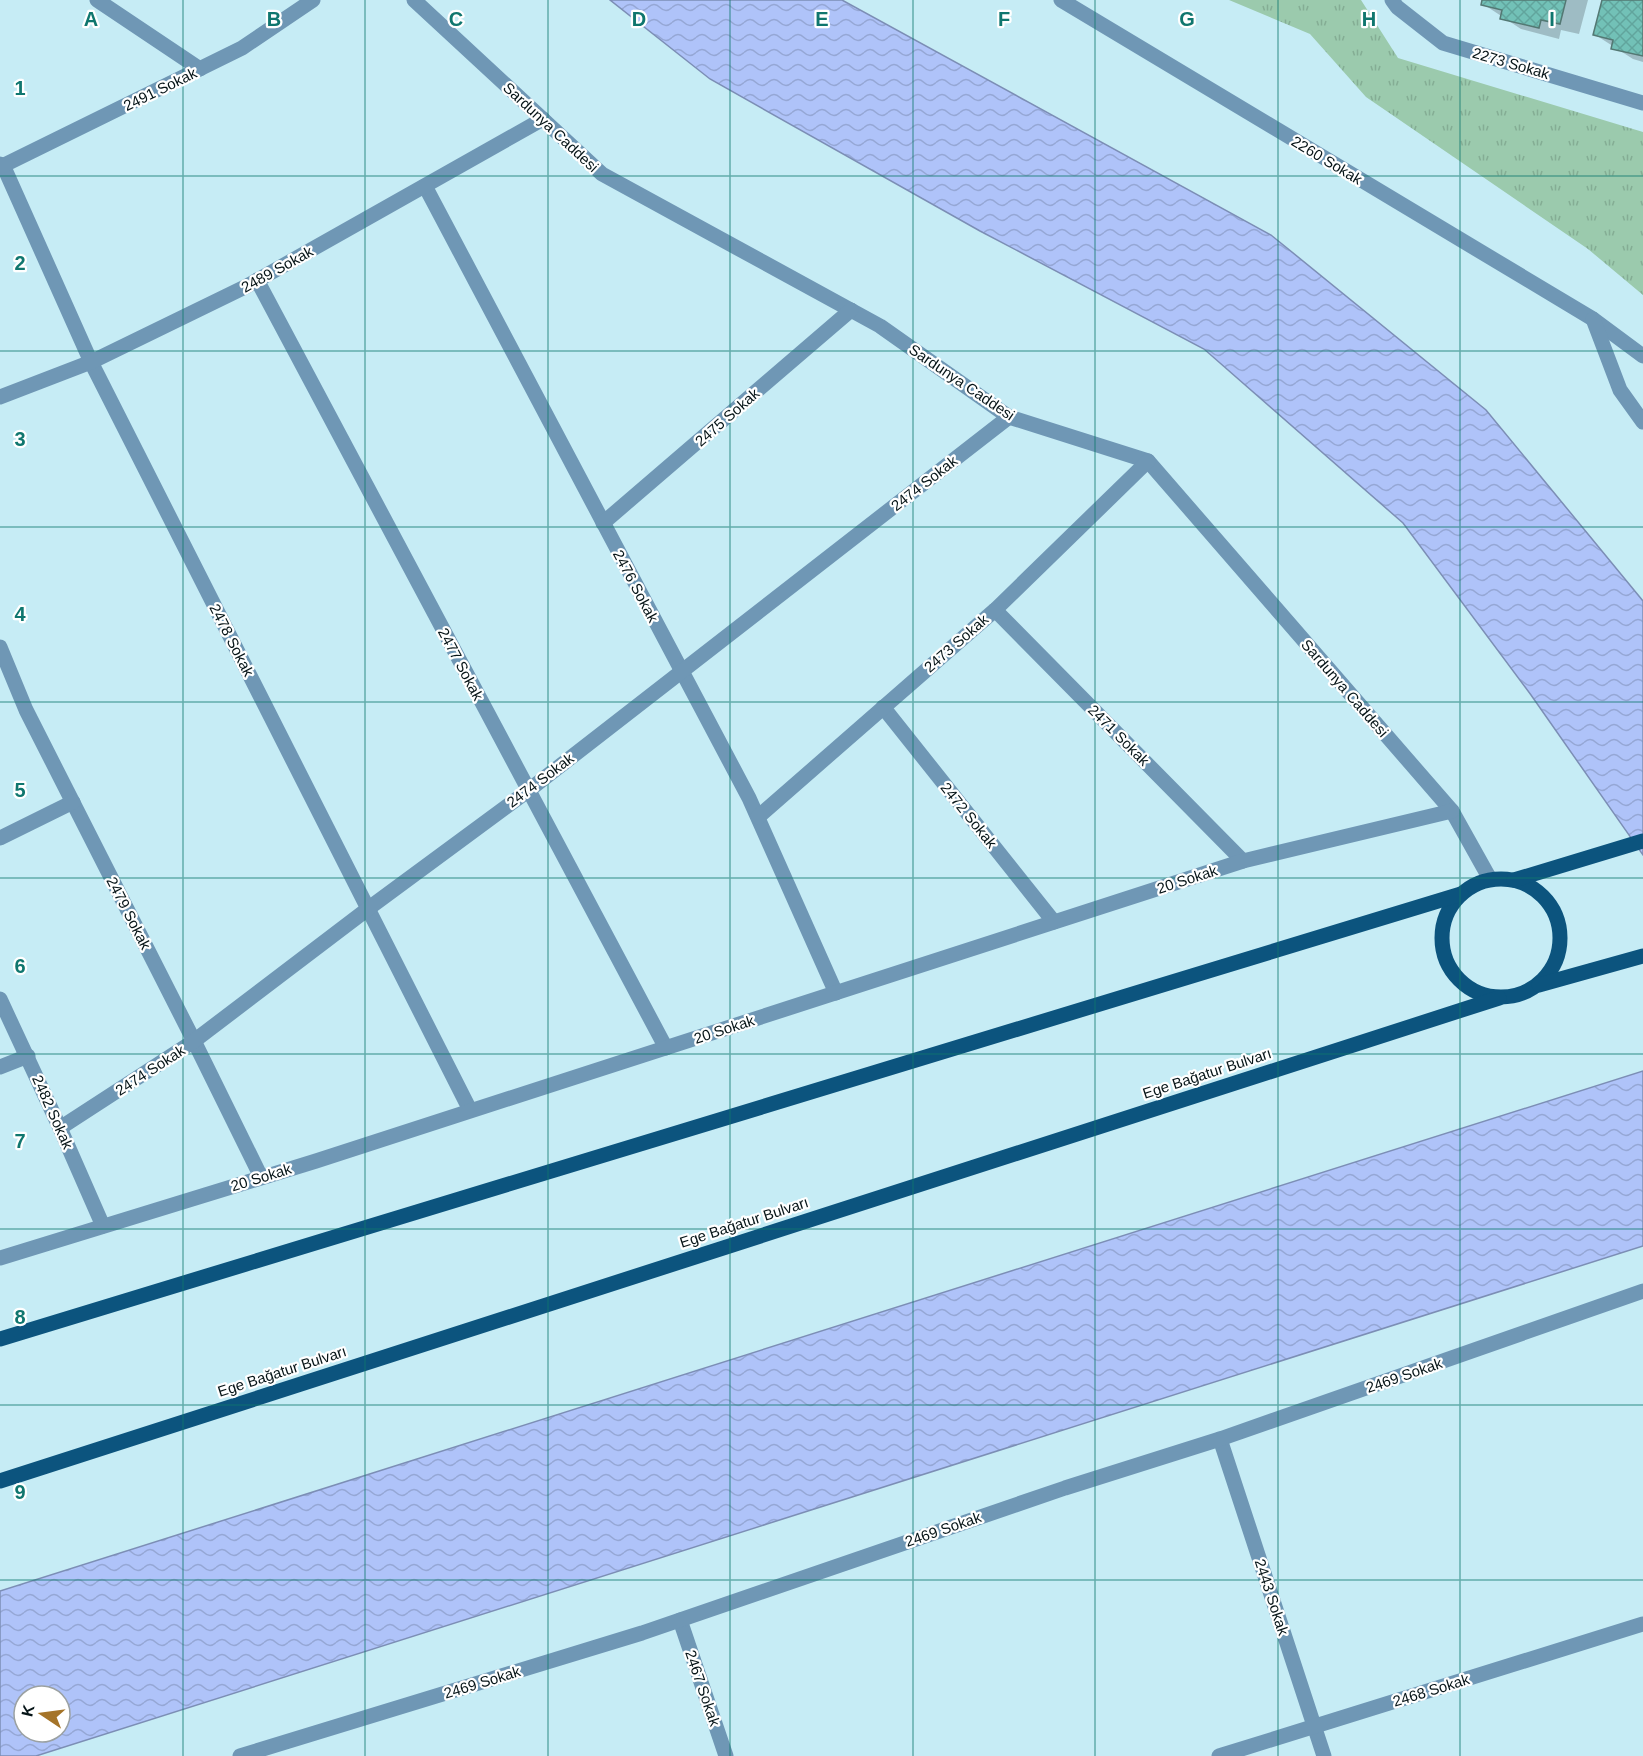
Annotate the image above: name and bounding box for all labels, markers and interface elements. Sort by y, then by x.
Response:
text: A [84,8,98,30]
text: B [267,8,281,30]
text: C [449,8,463,30]
text: D [632,8,646,30]
text: E [815,8,829,30]
text: F [998,8,1010,30]
text: G [1179,8,1195,30]
text: H [1362,8,1376,30]
text: I [1549,8,1555,30]
street label: 2273 Sokak [1471,44,1552,82]
street label: 2491 Sokak [121,64,200,114]
text: 1 [14,77,26,99]
street label: Sardunya Caddesi [500,79,602,175]
street label: 2260 Sokak [1289,132,1366,188]
street label: 2489 Sokak [238,242,316,296]
text: 2 [14,252,26,274]
street label: Sardunya Caddesi [906,340,1018,424]
street label: 2475 Sokak [692,384,763,449]
text: 3 [14,428,26,450]
street label: 2474 Sokak [888,452,961,514]
street label: 2476 Sokak [610,547,662,625]
street label: 2478 Sokak [206,601,258,680]
text: 4 [14,603,26,625]
street label: 2473 Sokak [921,610,992,675]
street label: 2477 Sokak [435,625,487,703]
street label: Sardunya Caddesi [1298,636,1392,740]
street label: 2471 Sokak [1085,701,1153,769]
street label: 2474 Sokak [503,749,577,811]
text: 5 [14,779,26,801]
street label: 2472 Sokak [937,779,1001,852]
street label: 20 Sokak [1155,861,1220,897]
street label: 2479 Sokak [103,874,155,953]
text: 6 [14,955,26,977]
street label: 20 Sokak [692,1011,757,1047]
street label: 2474 Sokak [112,1041,188,1099]
street label: Ege Bağatur Bulvarı [1141,1044,1273,1102]
street label: 2482 Sokak [29,1072,77,1152]
text: 7 [14,1130,26,1152]
street label: 20 Sokak [229,1160,294,1194]
street label: Ege Bağatur Bulvarı [678,1193,810,1251]
text: 8 [14,1306,26,1328]
street label: Ege Bağatur Bulvarı [216,1342,348,1400]
street label: 2469 Sokak [1364,1354,1445,1396]
text: 9 [14,1481,26,1503]
street label: 2469 Sokak [903,1508,984,1550]
street label: 2443 Sokak [1252,1557,1292,1638]
street label: 2467 Sokak [682,1648,724,1729]
street label: 2469 Sokak [442,1662,523,1702]
street label: 2468 Sokak [1391,1670,1472,1710]
north arrow [12,1684,72,1744]
text: K [18,1703,38,1718]

